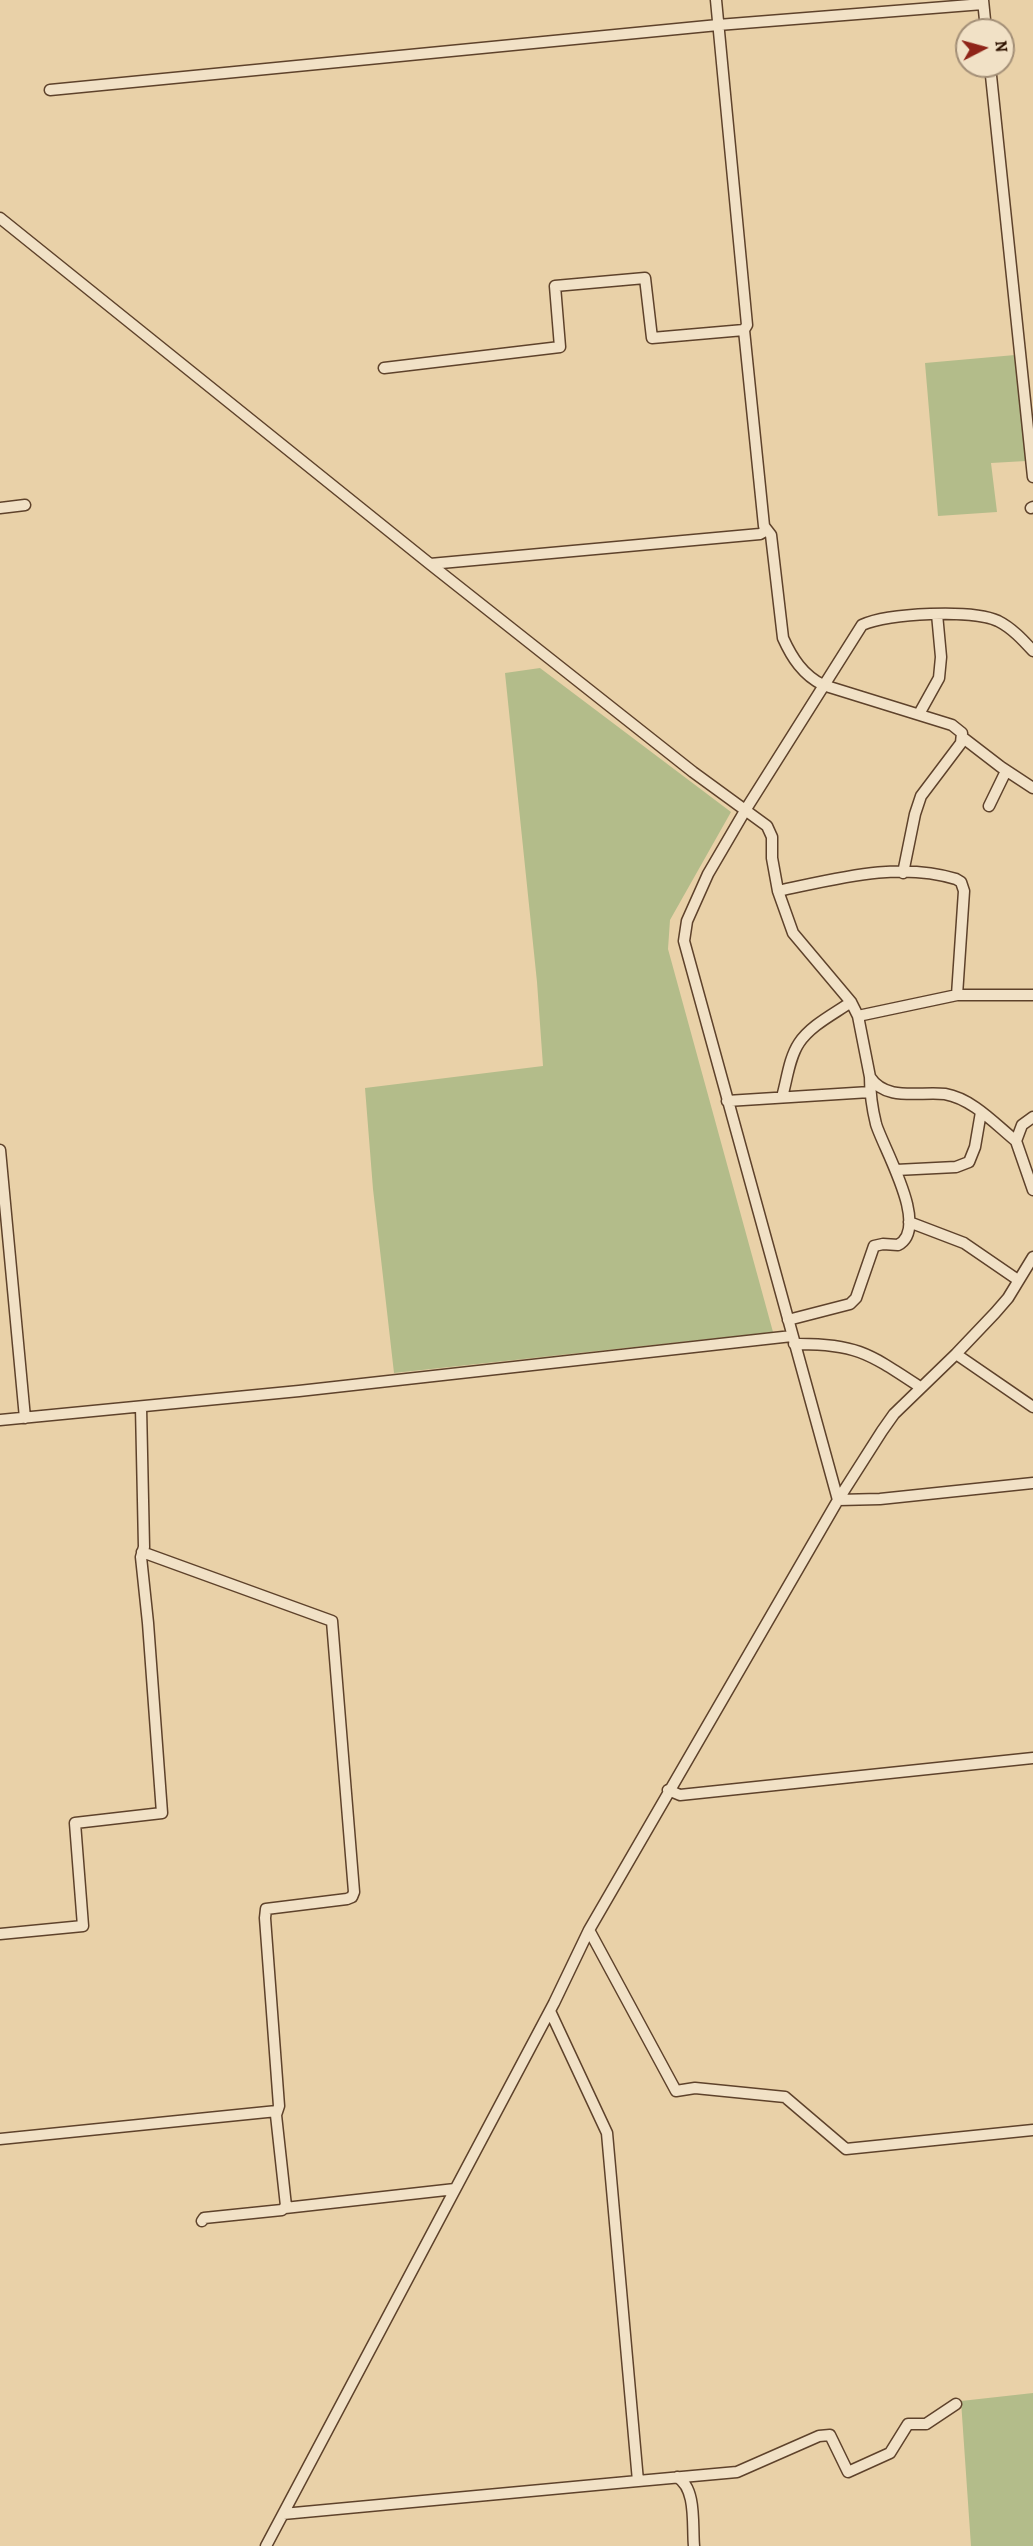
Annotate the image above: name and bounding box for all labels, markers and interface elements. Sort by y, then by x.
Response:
north arrow [955,18,1015,78]
text: N [989,39,1012,53]

